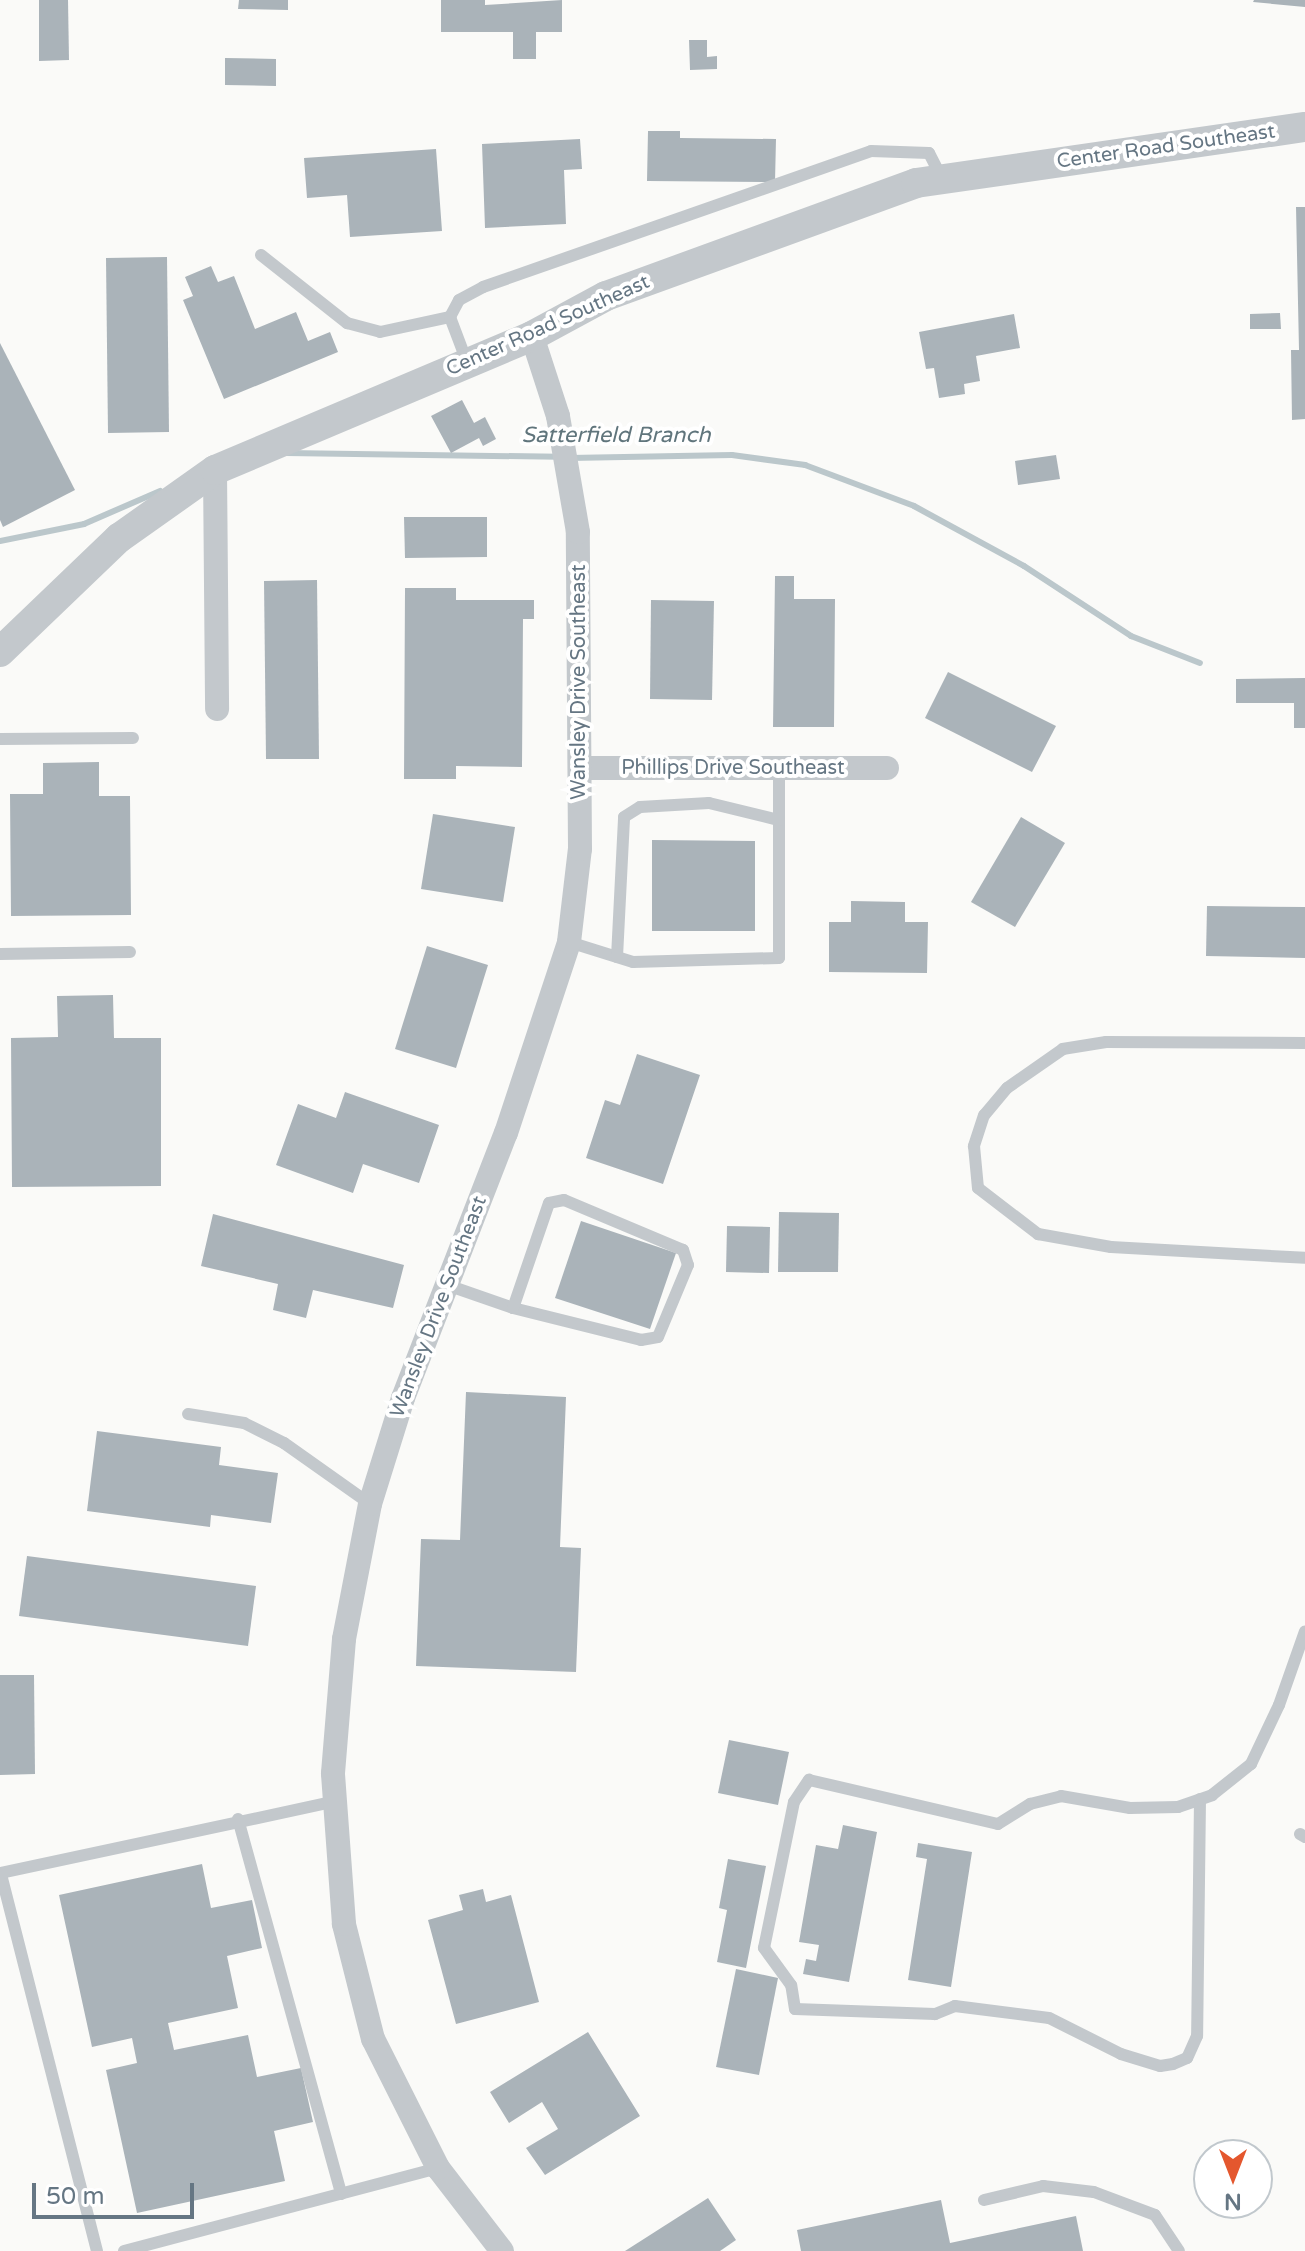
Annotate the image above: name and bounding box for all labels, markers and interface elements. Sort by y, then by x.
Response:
street label: Center Road Southeast [1055,120,1277,174]
street label: Center Road Southeast [443,270,653,382]
water label: Satterfield Branch [521,423,711,449]
street label: Wansley Drive Southeast [567,564,591,800]
street label: Phillips Drive Southeast [621,756,845,780]
street label: Wansley Drive Southeast [386,1193,492,1421]
north arrow [1193,2139,1273,2219]
scale bar [36,2167,198,2217]
text: 50 m [46,2182,104,2211]
text: N [1224,2188,1242,2214]

